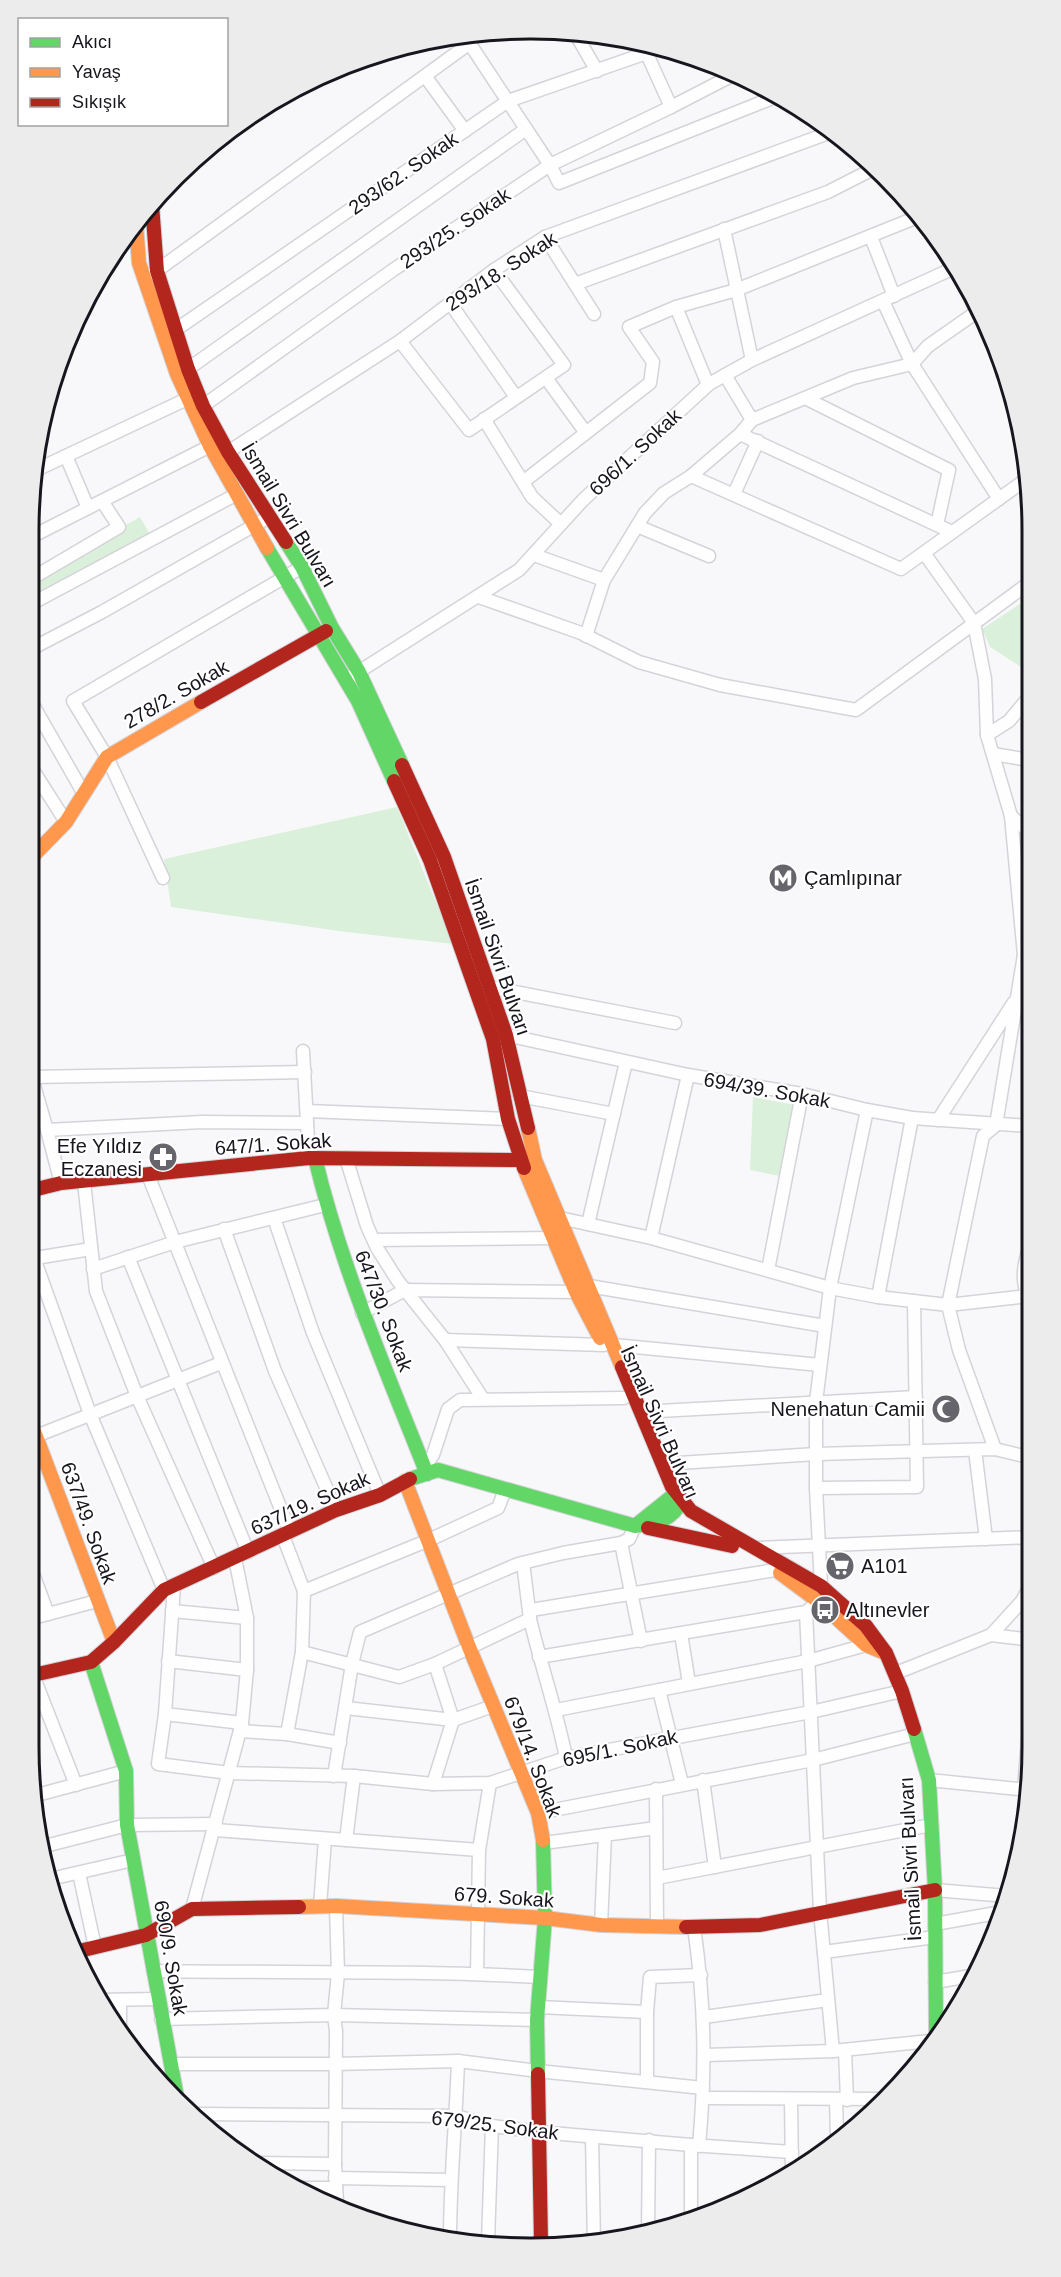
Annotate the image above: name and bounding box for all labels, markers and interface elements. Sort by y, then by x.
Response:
legend [18,18,228,126]
text: Akıcı [72,32,112,52]
text: Yavaş [72,62,121,82]
text: Sıkışık [72,92,127,112]
street label: 293/62. Sokak [344,127,462,219]
street label: 293/25. Sokak [396,183,515,273]
street label: 293/18. Sokak [441,226,561,315]
street label: 696/1. Sokak [585,403,686,500]
street label: İsmail Sivri Bulvarı [237,439,341,591]
street label: 278/2. Sokak [120,655,233,733]
metro station icon: Çamlıpınar [767,862,799,894]
place label: Çamlıpınar [804,867,902,889]
street label: İsmail Sivri Bulvarı [461,876,535,1038]
street label: 694/39. Sokak [702,1068,833,1112]
street label: 647/1. Sokak [214,1129,333,1159]
place label: Efe Yıldız Eczanesi [57,1135,142,1180]
pharmacy icon: Efe Yıldız Eczanesi [147,1141,179,1173]
street label: 647/30. Sokak [351,1247,418,1376]
street label: İsmail Sivri Bulvarı [617,1342,703,1502]
mosque icon: Nenehatun Camii [930,1393,962,1425]
place label: Nenehatun Camii [770,1398,925,1420]
street label: 637/49. Sokak [57,1459,122,1588]
street label: 637/19. Sokak [247,1467,374,1539]
supermarket icon: A101 [824,1550,856,1582]
place label: A101 [861,1555,908,1577]
bus stop icon: Altınevler [809,1594,841,1626]
place label: Altınevler [846,1599,930,1621]
street label: 679/14. Sokak [500,1693,567,1822]
street label: 695/1. Sokak [561,1725,680,1771]
street label: İsmail Sivri Bulvarı [895,1776,925,1942]
street label: 679. Sokak [453,1883,556,1912]
street label: 690/9. Sokak [150,1899,192,2018]
street label: 679/25. Sokak [430,2106,561,2144]

